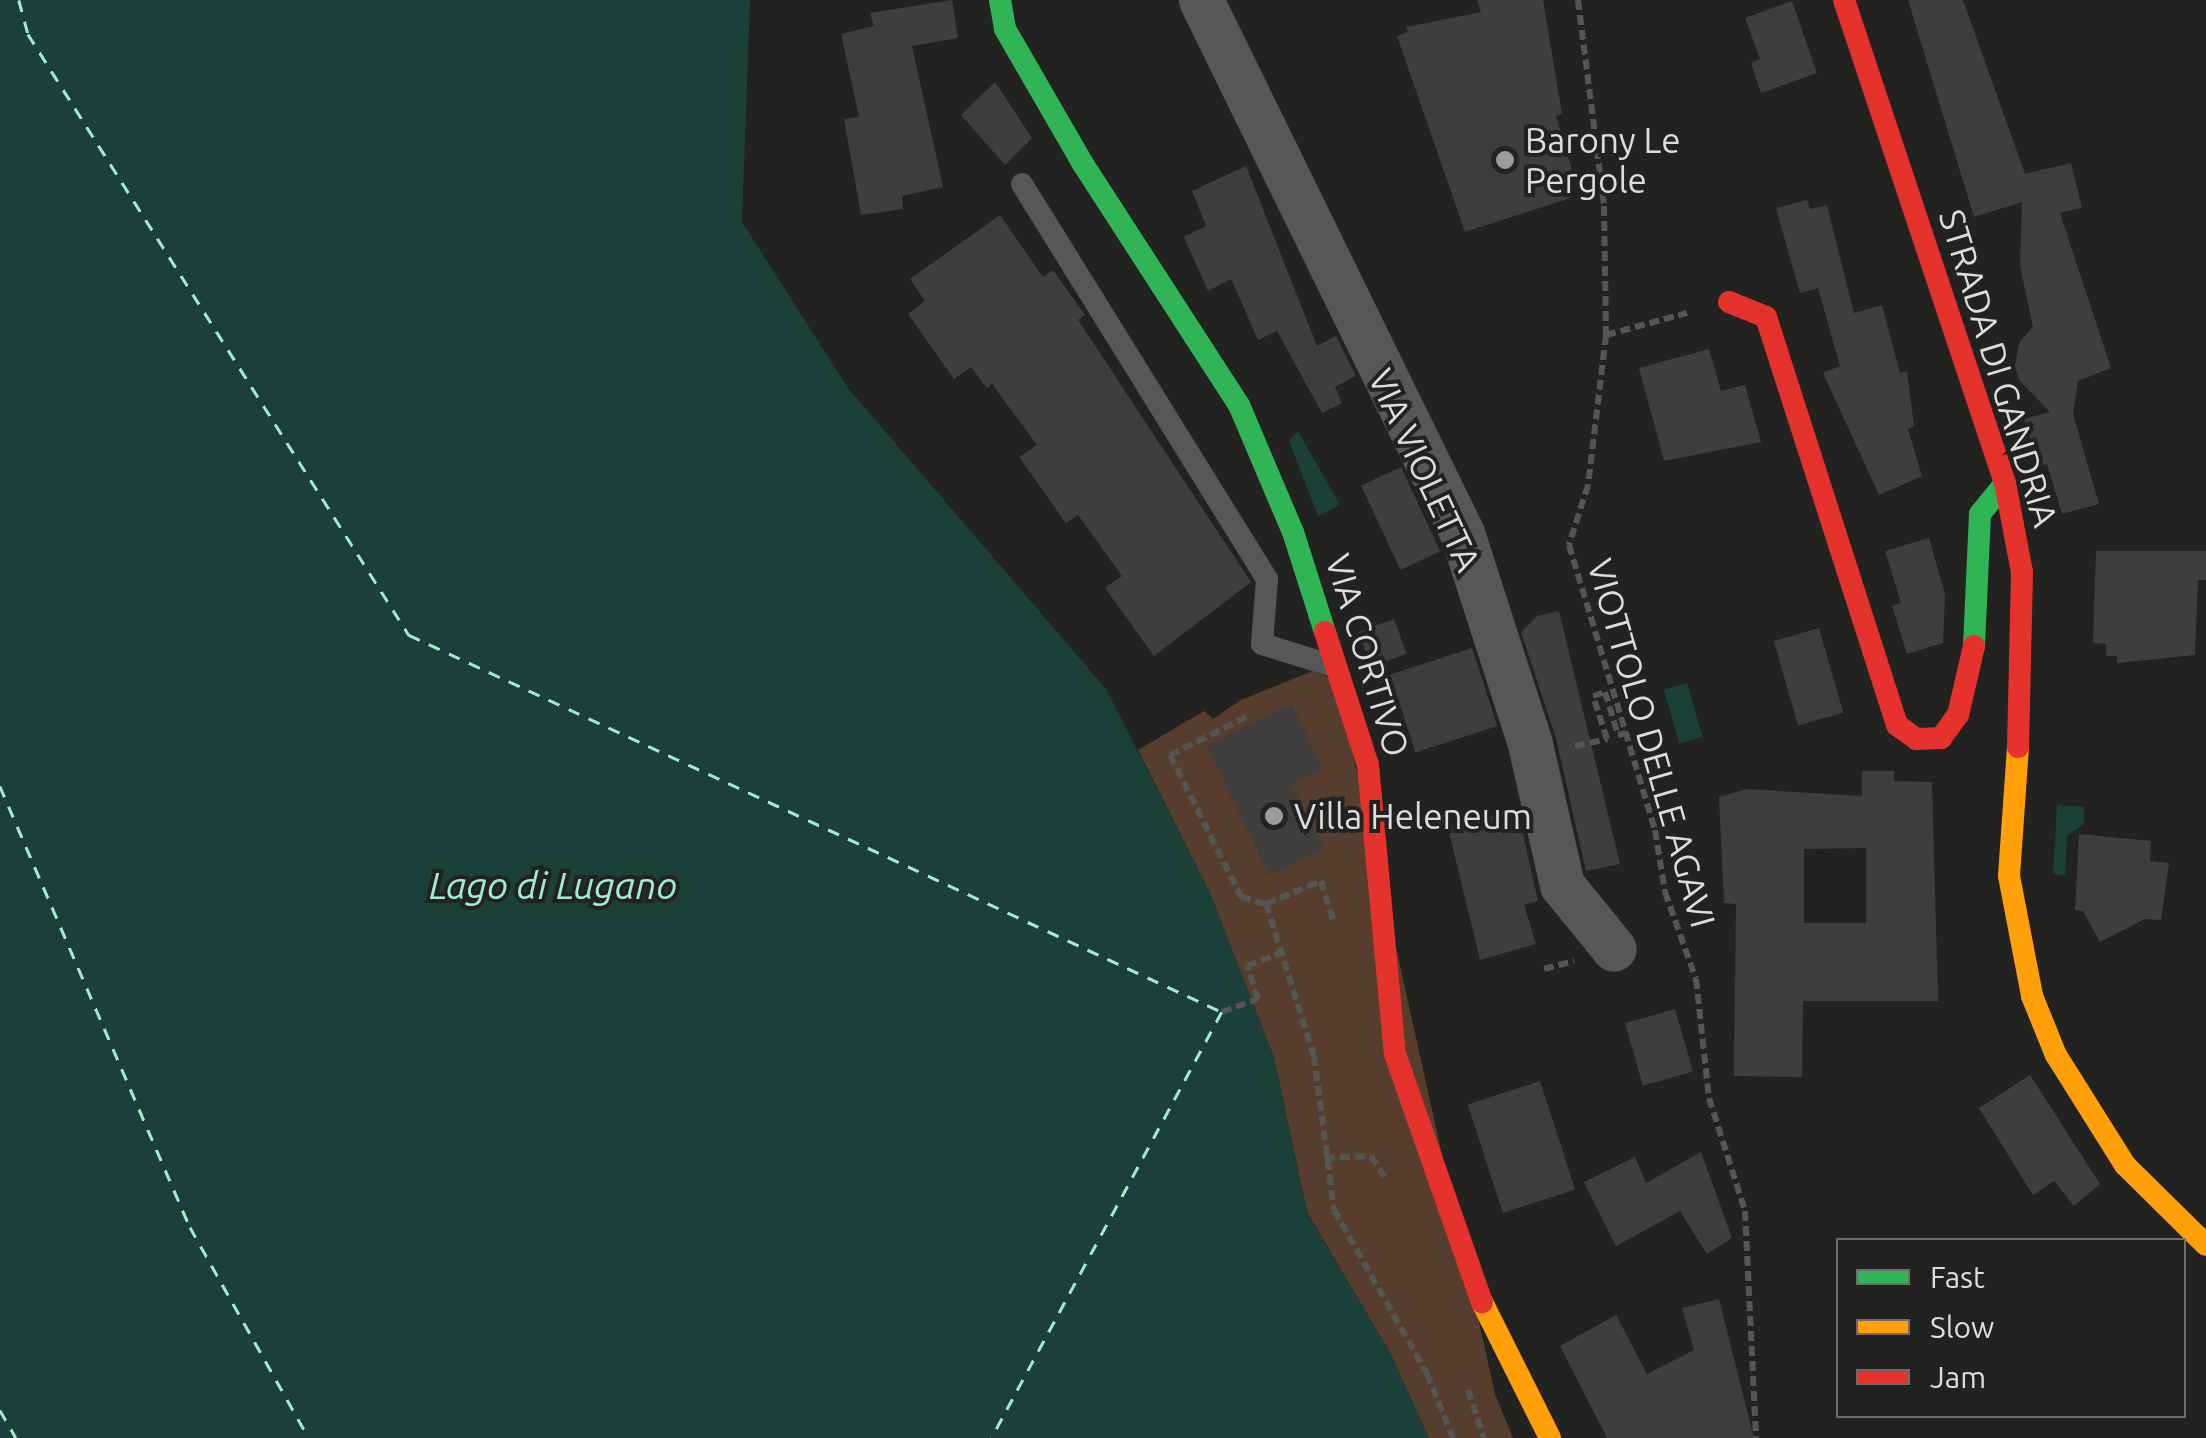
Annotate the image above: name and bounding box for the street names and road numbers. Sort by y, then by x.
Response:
street label: STRADA DI GANDRIA [1931,204,2067,532]
street label: VIA VIOLETTA [1360,362,1490,578]
street label: VIA CORTIVO [1317,549,1419,761]
street label: VIOTTOLO DELLE AGAVI [1579,554,1725,932]

